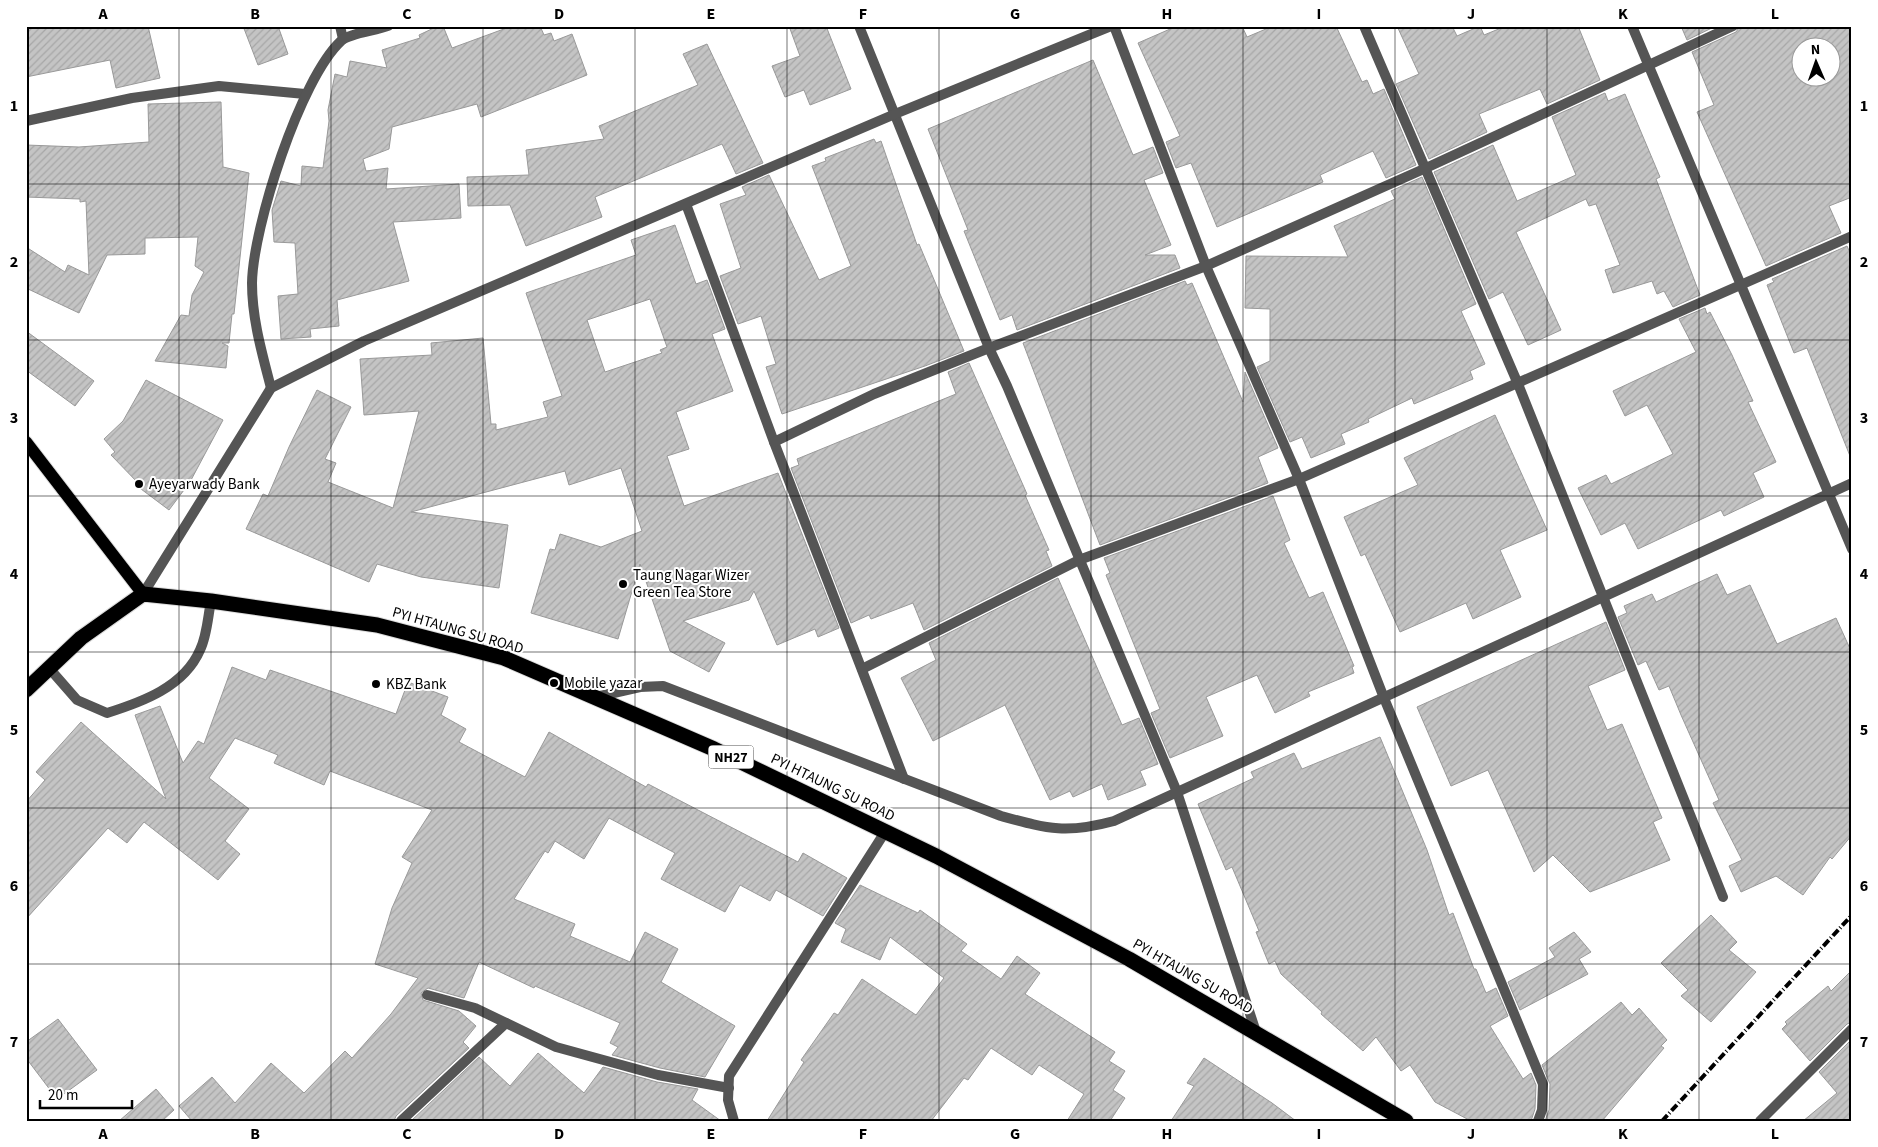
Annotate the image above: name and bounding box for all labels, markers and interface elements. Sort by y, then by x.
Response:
text: A [97,3,108,25]
text: B [250,3,260,25]
text: C [402,3,412,25]
text: D [554,3,564,25]
text: E [707,3,715,25]
text: F [859,3,867,25]
text: G [1010,3,1020,25]
text: H [1162,3,1172,25]
text: I [1317,3,1321,25]
text: J [1467,3,1475,25]
text: K [1618,3,1628,25]
text: L [1771,3,1779,25]
north arrow [1790,38,1840,88]
text: N [1811,40,1821,60]
text: 1 [10,95,18,117]
text: 1 [1860,95,1868,117]
text: 2 [10,251,18,273]
text: 2 [1860,251,1868,273]
text: 3 [10,407,18,429]
text: 3 [1860,407,1868,429]
place label: Ayeyarwady Bank [149,474,260,495]
marker: Ayeyarwady Bank [133,478,145,490]
text: 4 [10,563,19,585]
text: 4 [1860,563,1869,585]
place label: Taung Nagar Wizer Green Tea Store [633,565,750,603]
marker: Taung Nagar Wizer Green Tea Store [617,578,629,590]
street label: PYI HTAUNG SU ROAD [390,602,526,659]
place label: Mobile yazar [564,673,643,694]
place label: KBZ Bank [386,674,447,695]
marker: Mobile yazar [548,677,560,689]
marker: KBZ Bank [370,678,382,690]
text: 5 [10,719,18,741]
text: 5 [1860,719,1868,741]
road number: NH27 [708,746,754,769]
street label: PYI HTAUNG SU ROAD [767,748,898,827]
text: 6 [10,875,18,897]
text: 6 [1860,875,1868,897]
street label: PYI HTAUNG SU ROAD [1129,933,1257,1019]
text: 7 [10,1031,18,1053]
text: 7 [1860,1031,1868,1053]
scale bar [40,1077,132,1109]
text: 20 m [48,1085,78,1106]
text: A [97,1123,108,1145]
text: B [250,1123,260,1145]
text: C [402,1123,412,1145]
text: D [554,1123,564,1145]
text: E [707,1123,715,1145]
text: F [859,1123,867,1145]
text: G [1010,1123,1020,1145]
text: H [1162,1123,1172,1145]
text: I [1317,1123,1321,1145]
text: J [1467,1123,1475,1145]
text: K [1618,1123,1628,1145]
text: L [1771,1123,1779,1145]

